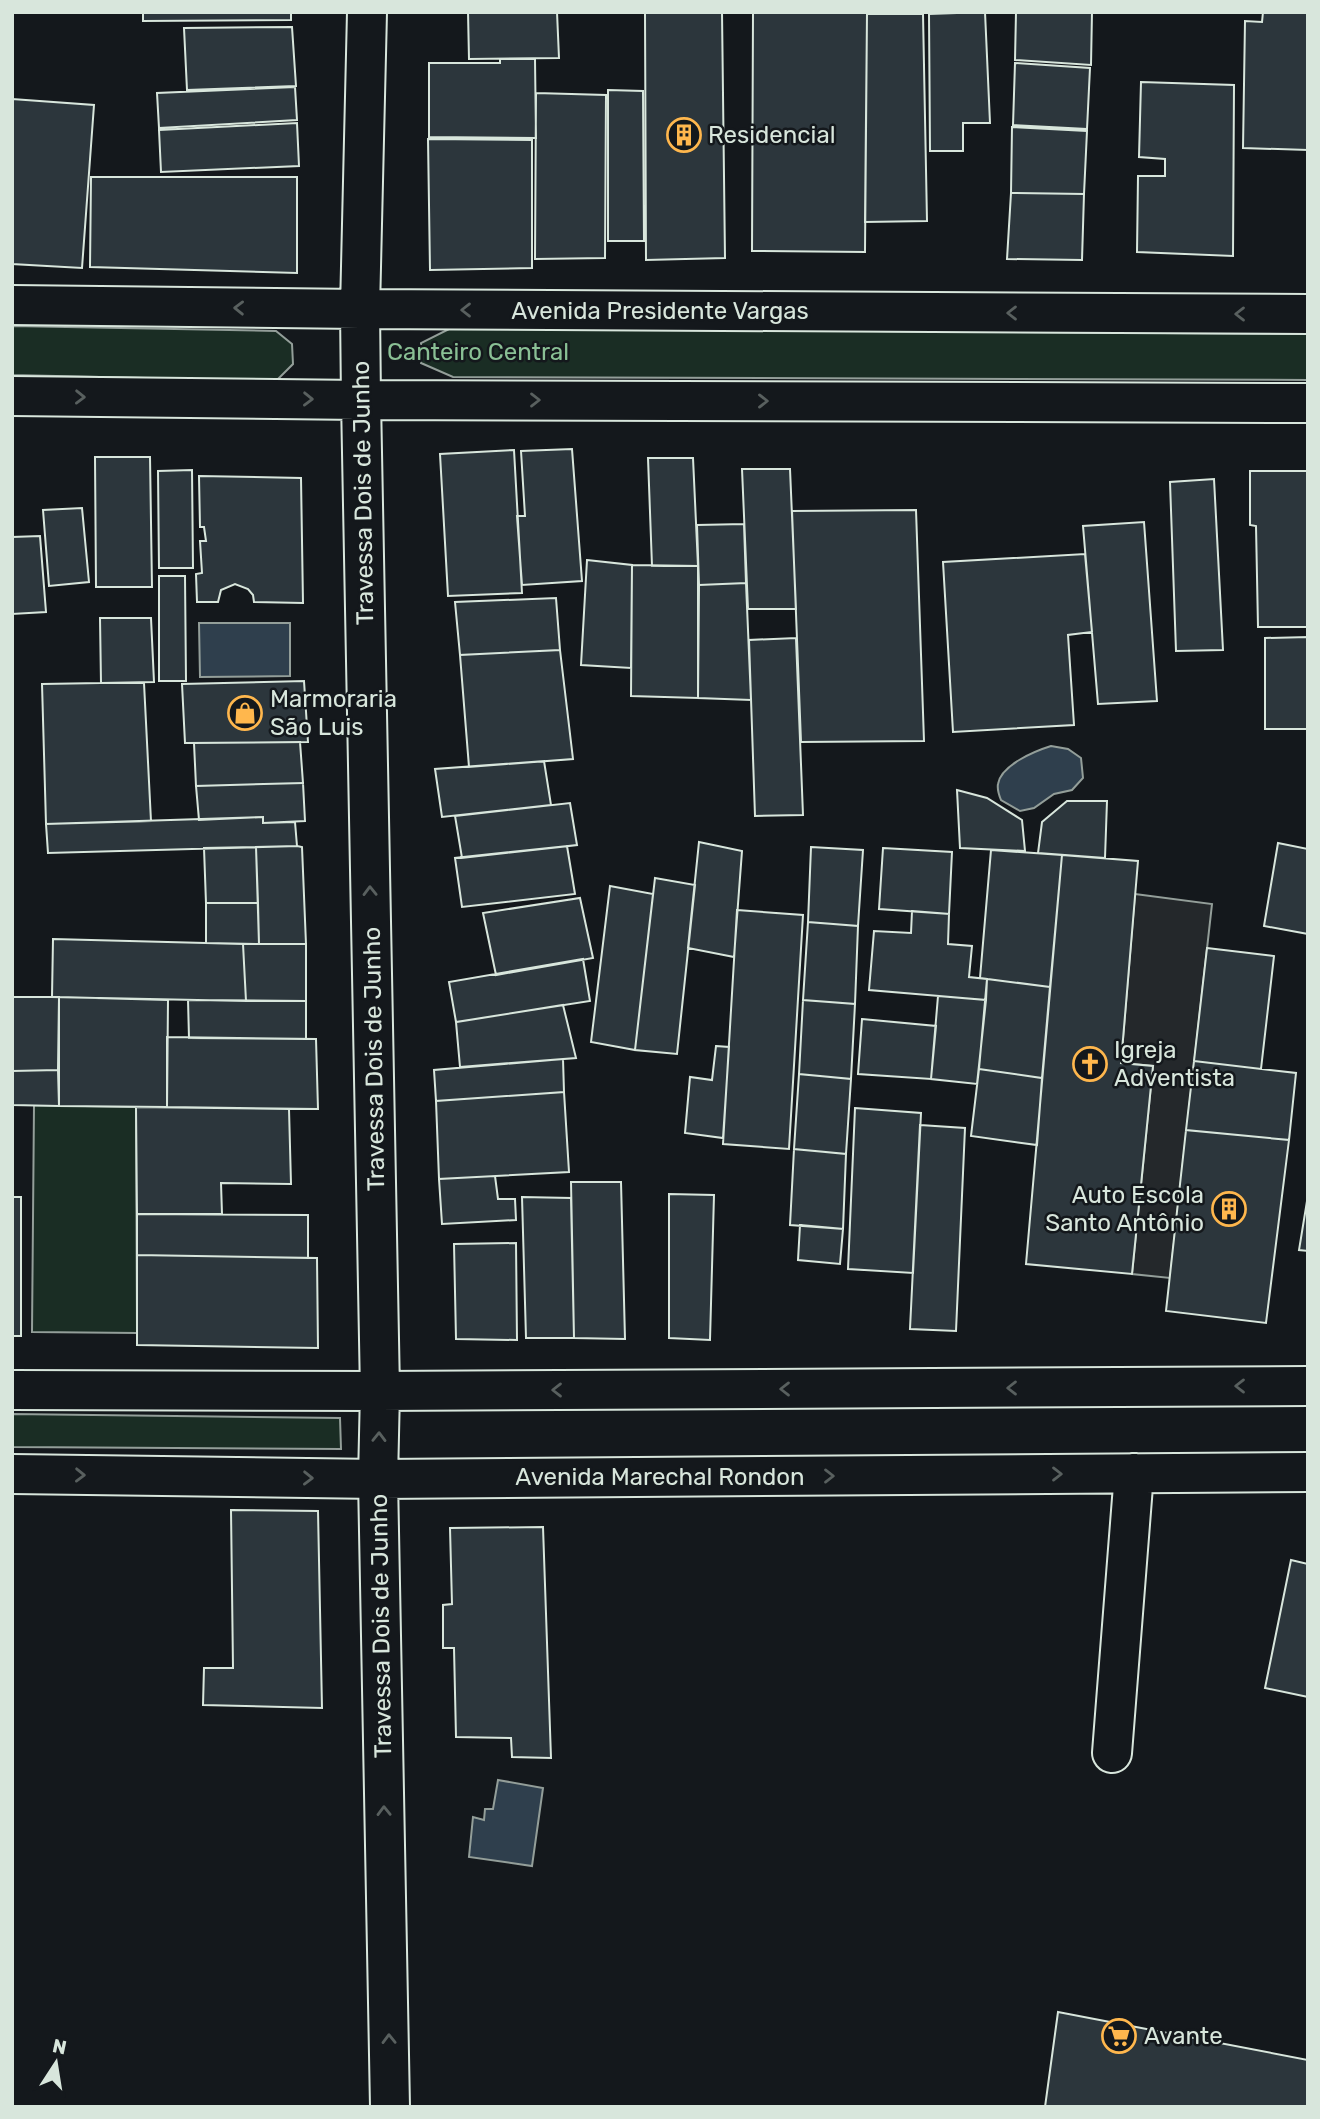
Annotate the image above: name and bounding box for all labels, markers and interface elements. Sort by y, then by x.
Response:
building icon: Residencial [665,116,703,154]
place label: Residencial [708,121,835,149]
street label: Avenida Presidente Vargas [511,297,809,325]
one-way arrow [233,300,243,316]
one-way arrow [460,302,471,318]
one-way arrow [1006,305,1017,320]
one-way arrow [1234,306,1244,322]
park label: Canteiro Central [387,338,569,366]
street label: Travessa Dois de Junho [347,361,379,625]
one-way arrow [76,389,86,405]
one-way arrow [303,391,314,407]
one-way arrow [531,392,541,408]
one-way arrow [758,393,769,409]
place label: Marmoraria São Luis [270,685,397,741]
shop icon: Marmoraria São Luis [226,694,264,732]
one-way arrow [362,885,378,895]
street label: Travessa Dois de Junho [358,927,390,1191]
place label: Igreja Adventista [1114,1036,1235,1092]
church icon: Igreja Adventista [1071,1045,1109,1083]
place label: Auto Escola Santo Antônio [1045,1181,1204,1237]
building icon: Auto Escola Santo Antônio [1210,1190,1248,1228]
one-way arrow [1234,1378,1244,1394]
one-way arrow [1006,1380,1017,1395]
one-way arrow [779,1381,789,1397]
one-way arrow [551,1382,562,1398]
one-way arrow [371,1431,387,1441]
street label: Avenida Marechal Rondon [515,1463,805,1491]
one-way arrow [1052,1466,1063,1482]
one-way arrow [75,1467,86,1482]
one-way arrow [825,1468,835,1484]
one-way arrow [303,1470,314,1486]
street label: Travessa Dois de Junho [365,1494,397,1758]
one-way arrow [377,1805,392,1816]
supermarket icon: Avante [1100,2017,1138,2055]
place label: Avante [1144,2022,1223,2050]
north arrow [21,2028,91,2098]
one-way arrow [381,2033,397,2043]
text: N [50,2034,69,2060]

